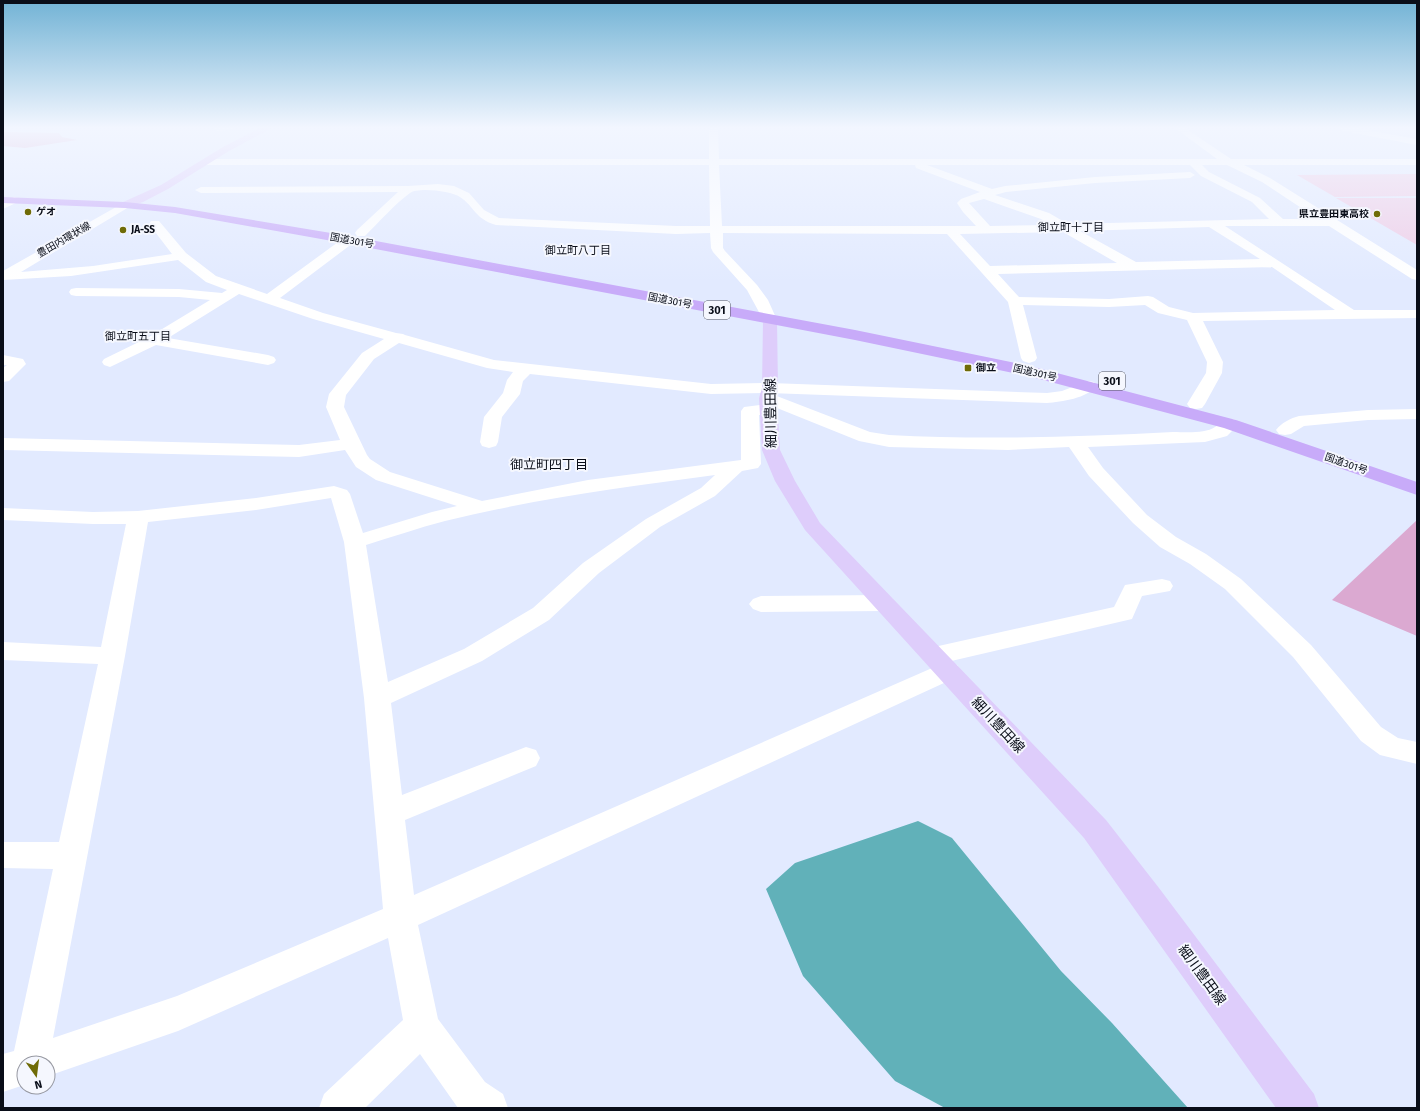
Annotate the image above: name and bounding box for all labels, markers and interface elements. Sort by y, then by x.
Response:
place label: ゲオ [36,206,56,218]
marker: ゲオ [23,207,33,217]
place label: 県立豊田東高校 [1299,208,1369,220]
marker: 県立豊田東高校 [1372,209,1382,219]
street label: 豊田内環状線 [35,220,93,260]
district label: 御立町十丁目 [1037,221,1104,234]
place label: JA-SS [130,224,155,236]
marker: JA-SS [118,225,128,235]
street label: 国道301号 [329,231,375,251]
district label: 御立町八丁目 [544,244,611,257]
street label: 国道301号 [647,291,693,311]
road number: 301 [704,301,730,319]
district label: 御立町五丁目 [104,330,171,343]
place label: 御立 [975,362,996,374]
street label: 国道301号 [1012,362,1058,384]
marker: 御立 [963,363,973,373]
road number: 301 [1099,372,1125,390]
street label: 細川豊田線 [762,378,780,448]
street label: 国道301号 [1323,451,1369,477]
district label: 御立町四丁目 [510,457,588,472]
street label: 細川豊田線 [968,694,1028,756]
street label: 細川豊田線 [1175,942,1229,1008]
north arrow [16,1055,56,1095]
text: N [33,1077,43,1091]

